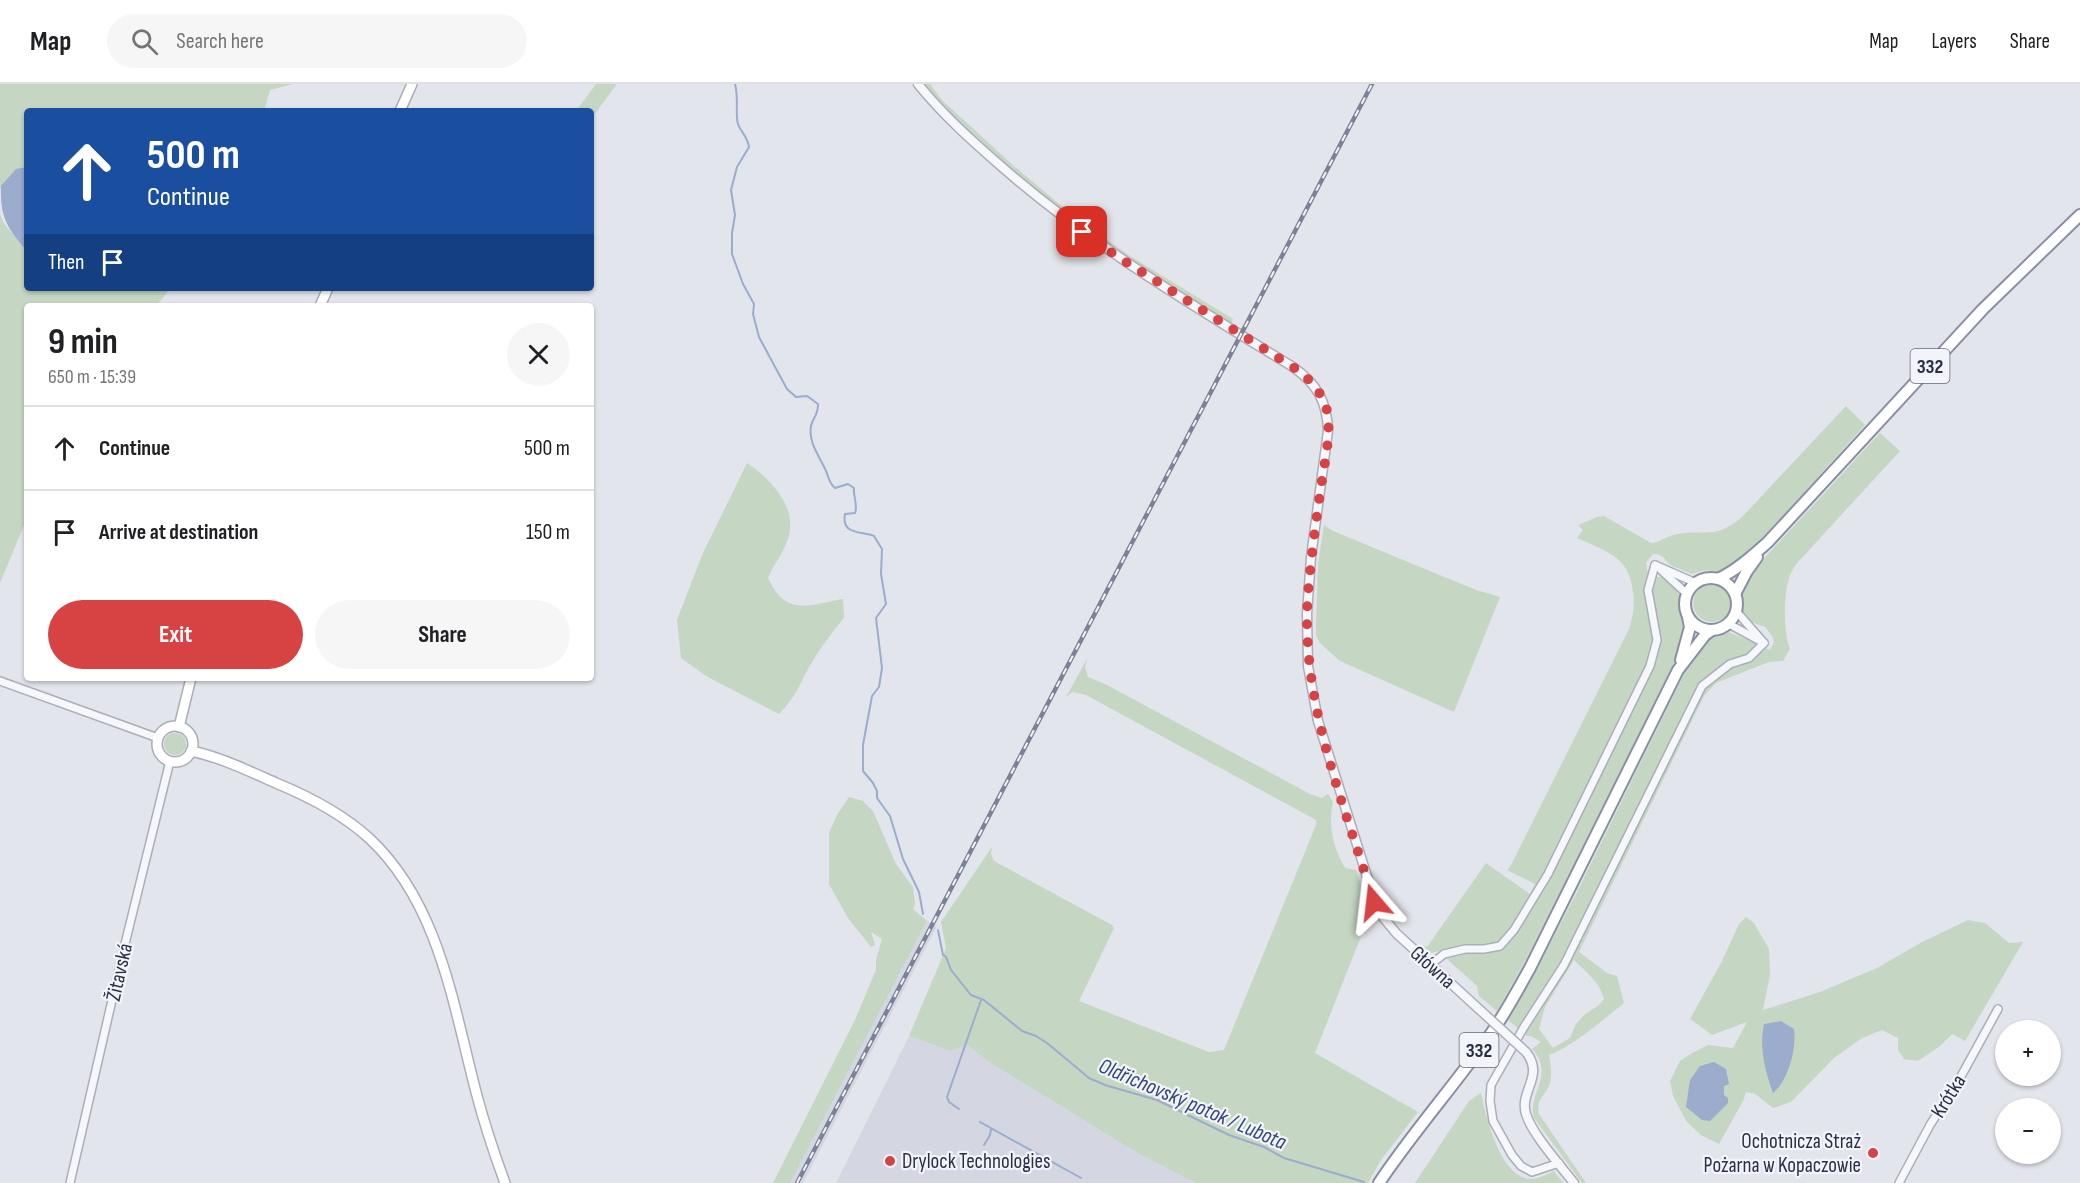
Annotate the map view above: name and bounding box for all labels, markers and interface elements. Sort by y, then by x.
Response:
search box [107,14,527,68]
text: Map [30,25,71,58]
icon: search [128,25,161,58]
text: Search here [176,28,264,55]
text: Map [1869,29,1898,54]
text: Layers [1931,29,1977,54]
text: Share [2010,29,2050,54]
text: 500 m [147,130,240,181]
icon: ahead [48,132,126,210]
text: Continue [147,181,230,213]
pin [1056,206,1107,257]
icon: arrive [1065,215,1098,248]
icon: arrive [96,246,129,279]
text: Then [48,249,84,276]
text: 9 min [48,321,118,364]
button: close [507,323,570,386]
road number: 332 [1910,349,1950,383]
text: 650 m · 15:39 [48,365,136,389]
icon: ahead [48,432,81,465]
text: Continue [99,435,170,462]
text: 500 m [524,435,570,462]
icon: arrive [48,516,81,549]
text: Arrive at destination [99,519,258,546]
text: 150 m [526,519,570,546]
button: Exit [48,600,303,669]
button: Share [315,600,570,669]
position arrow [1342,870,1406,934]
street label: Žitavská [101,941,138,1003]
street label: Główna [1405,941,1460,994]
map controls [1995,1020,2061,1164]
button: + [1995,1020,2061,1086]
road number: 332 [1460,1033,1498,1067]
water label: Oldřichovský potok / Lubota [1095,1053,1290,1156]
street label: Krótka [1926,1070,1971,1123]
button: − [1995,1098,2061,1164]
place label: Ochotnicza Straż Pożarna w Kopaczowie [1704,1129,1861,1178]
marker: Ochotnicza Straż Pożarna w Kopaczowie [1866,1146,1880,1160]
place label: Drylock Technologies [902,1149,1051,1174]
marker: Drylock Technologies [883,1154,897,1168]

